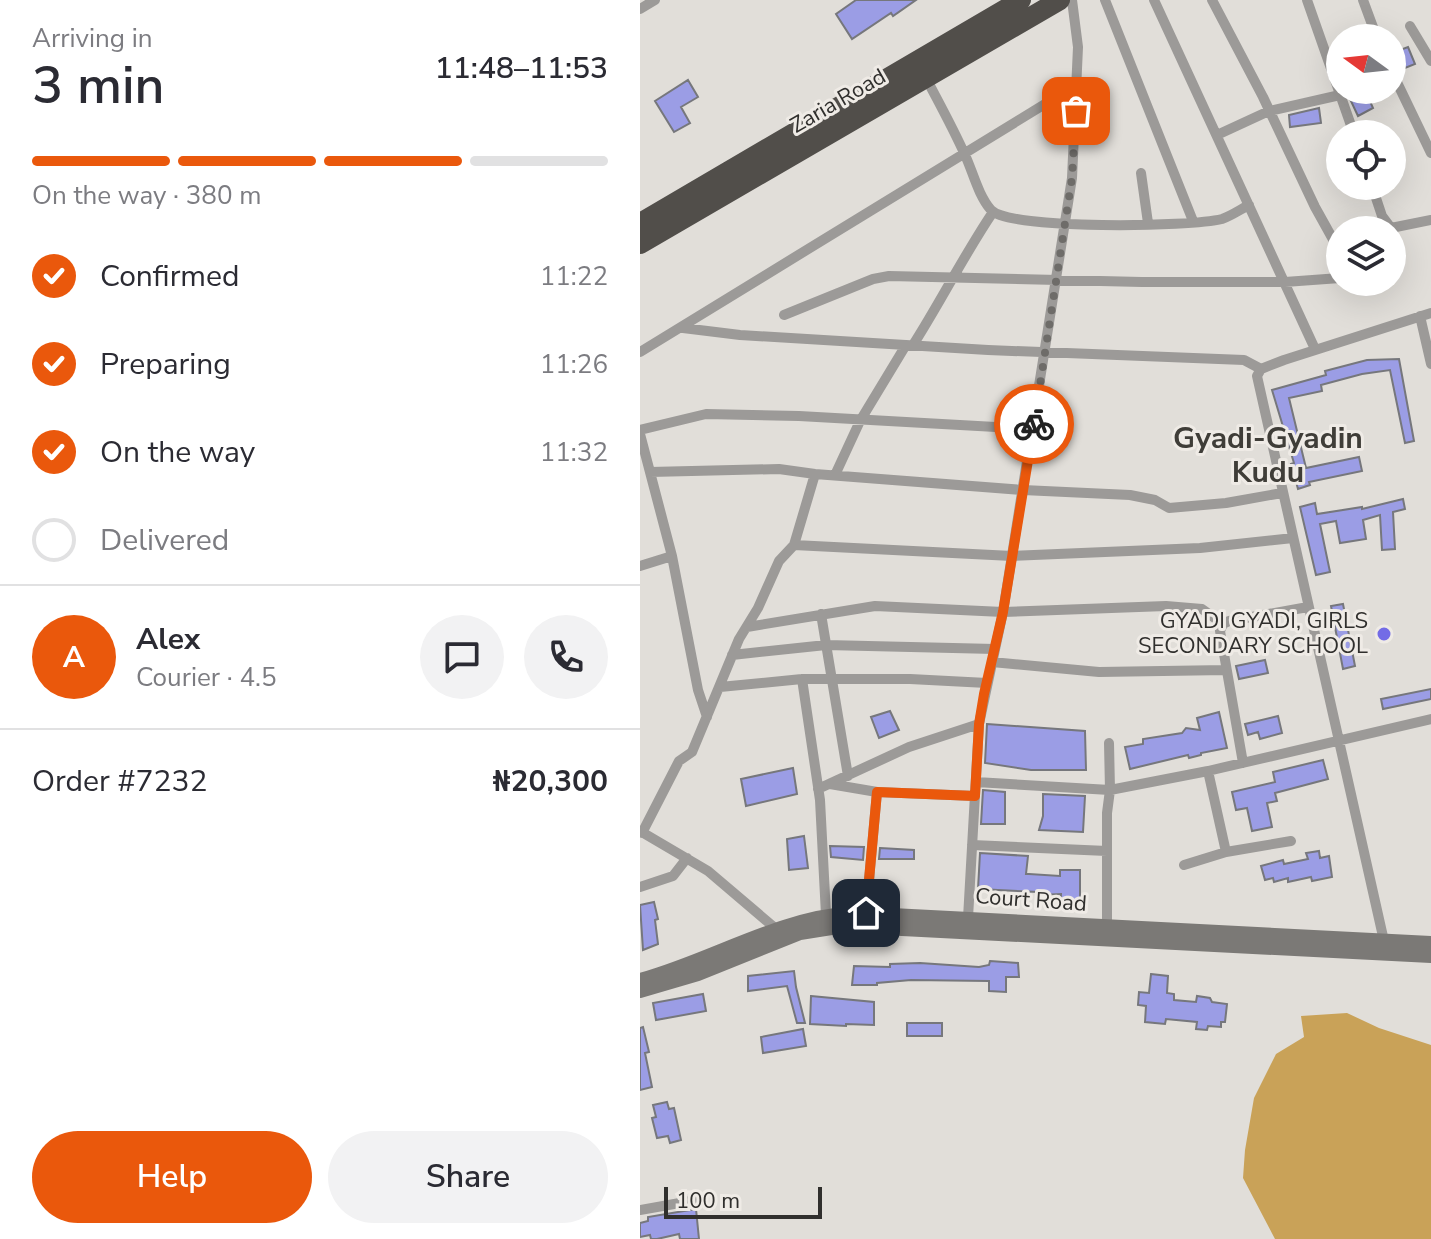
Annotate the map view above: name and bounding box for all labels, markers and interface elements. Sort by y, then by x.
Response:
text: Arriving in [32,21,153,56]
north arrow [1326,24,1406,104]
map controls [1326,24,1406,296]
text: 11:48–11:53 [435,48,608,89]
text: 3 min [32,50,165,121]
street label: Zaria Road [785,62,891,140]
pin [1042,77,1110,145]
icon: bag [1054,89,1098,133]
button: locate [1326,120,1406,200]
text: On the way · 380 m [32,178,261,213]
button: layers [1326,216,1406,296]
icon: check [32,254,76,298]
text: Confirmed [100,256,240,297]
text: 11:22 [540,259,608,294]
icon: check [32,342,76,386]
text: Preparing [100,344,231,385]
text: 11:26 [540,347,608,382]
courier [994,384,1074,464]
icon: bike [1012,402,1056,446]
district label: Gyadi-Gyadin Kudu [1173,418,1363,493]
icon: check [32,430,76,474]
text: On the way [100,432,255,473]
text: 11:32 [540,435,608,470]
text: Delivered [100,520,229,561]
place label: GYADI GYADI, GIRLS SECONDARY SCHOOL [1138,606,1368,661]
button: chat [420,615,504,699]
button: phone [524,615,608,699]
text: Alex [136,619,200,660]
marker: GYADI GYADI, GIRLS SECONDARY SCHOOL [1375,625,1393,643]
text: A [63,637,85,678]
text: Courier · 4.5 [136,660,277,695]
text: Order #7232 [32,761,207,802]
text: ₦20,300 [493,761,608,802]
pin [832,879,900,947]
street label: Court Road [974,881,1088,919]
icon: home [844,891,888,935]
button: Help [32,1131,312,1223]
button: Share [328,1131,608,1223]
scale bar [664,1183,822,1219]
text: 100 m [676,1186,740,1216]

